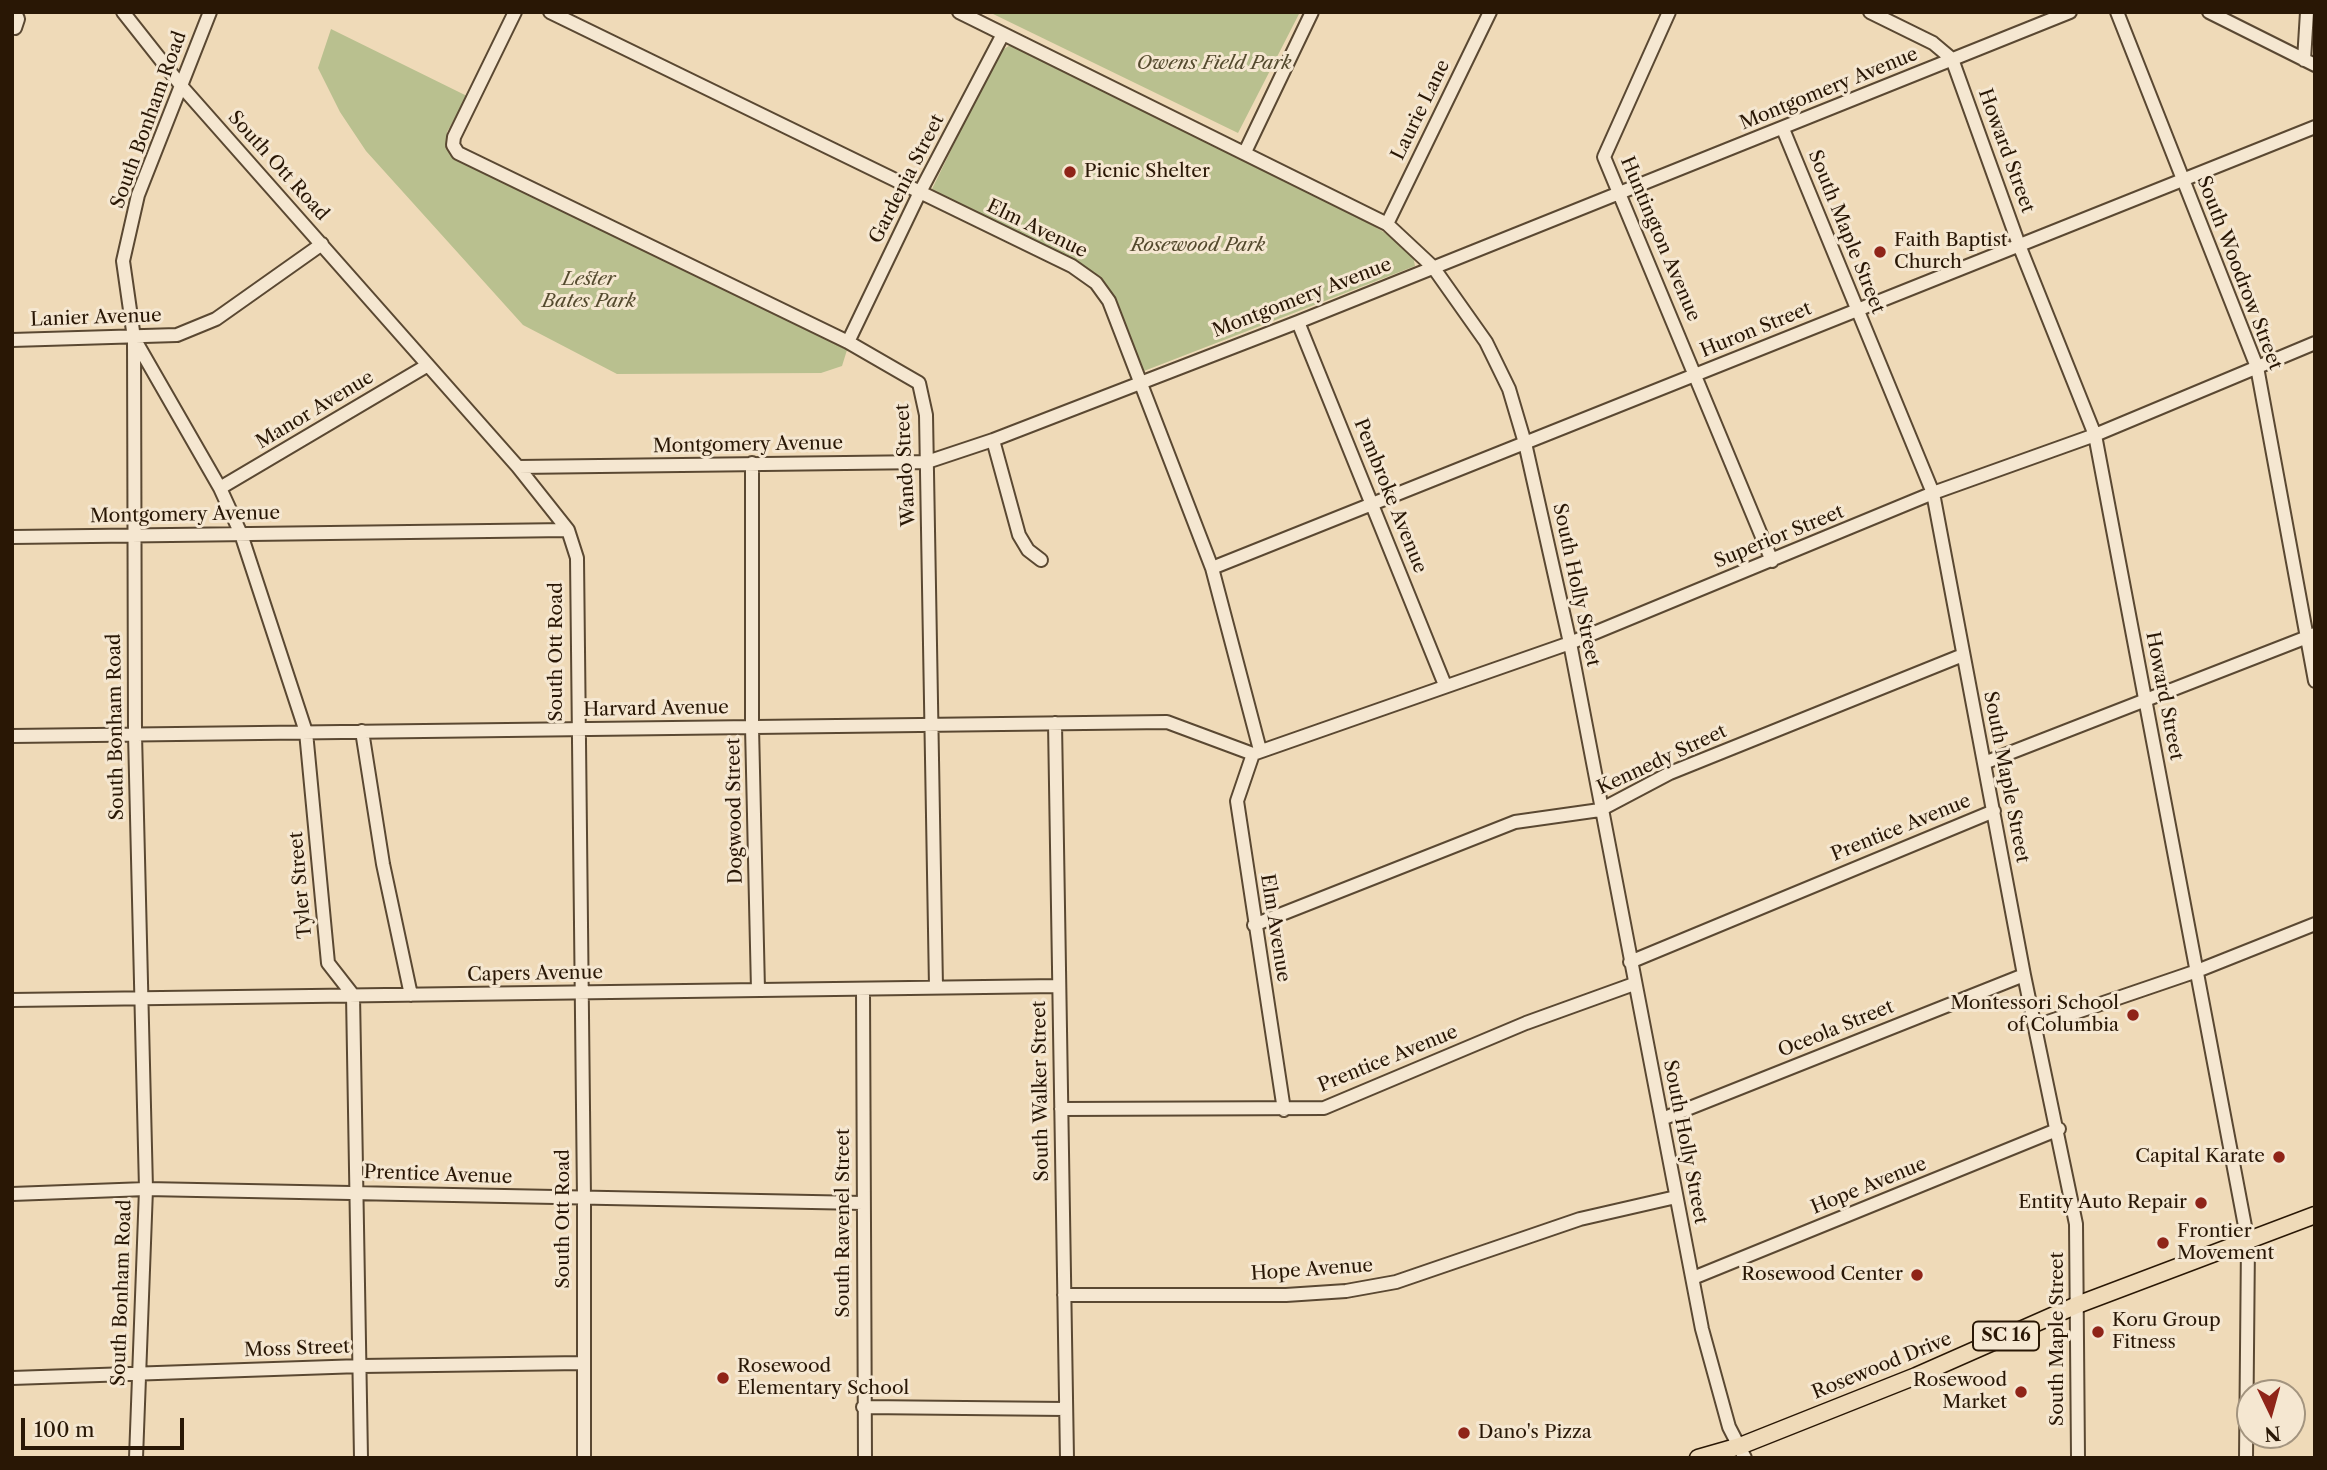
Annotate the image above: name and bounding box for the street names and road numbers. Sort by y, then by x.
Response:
street label: South Bonham Road [106,28,192,212]
street label: Montgomery Avenue [1737,43,1921,135]
street label: Laurie Lane [1387,56,1455,164]
street label: Howard Street [1973,86,2039,216]
street label: South Ott Road [223,106,333,226]
street label: Gardenia Street [865,111,949,247]
street label: South Maple Street [1803,147,1889,317]
street label: Huntington Avenue [1615,153,1705,325]
street label: South Woodrow Street [2191,173,2287,373]
street label: Elm Avenue [983,195,1091,263]
street label: Montgomery Avenue [1209,253,1395,343]
street label: Huron Street [1697,297,1815,363]
street label: Lanier Avenue [30,304,162,332]
street label: Manor Avenue [252,366,378,454]
street label: Wando Street [891,403,921,527]
street label: Pembroke Avenue [1349,415,1431,577]
street label: Montgomery Avenue [653,432,843,458]
street label: South Holly Street [1548,501,1604,669]
street label: Superior Street [1711,501,1847,573]
street label: Montgomery Avenue [90,502,280,528]
street label: South Ott Road [546,582,568,722]
street label: Howard Street [2140,630,2188,762]
street label: South Bonham Road [103,633,129,821]
street label: South Maple Street [1978,689,2034,865]
street label: Harvard Avenue [583,696,729,722]
street label: Kennedy Street [1594,720,1730,800]
street label: Dogwood Street [722,738,748,884]
street label: Prentice Avenue [1828,790,1974,866]
street label: Tyler Street [285,831,317,939]
street label: Elm Avenue [1255,872,1295,984]
street label: Capers Avenue [467,961,603,987]
street label: Oceola Street [1775,995,1897,1063]
street label: South Walker Street [1028,1000,1054,1182]
street label: Prentice Avenue [1315,1021,1461,1097]
street label: South Holly Street [1658,1058,1712,1226]
street label: South Ravenel Street [833,1128,855,1318]
street label: South Ott Road [553,1149,575,1289]
street label: Hope Avenue [1808,1152,1930,1220]
street label: Prentice Avenue [363,1161,513,1189]
street label: South Bonham Road [107,1199,137,1387]
street label: South Maple Street [2047,1252,2069,1426]
street label: Hope Avenue [1250,1254,1374,1286]
road number: SC 16 [1973,1322,2039,1350]
street label: Rosewood Drive [1809,1328,1955,1404]
street label: Moss Street [244,1336,350,1362]

